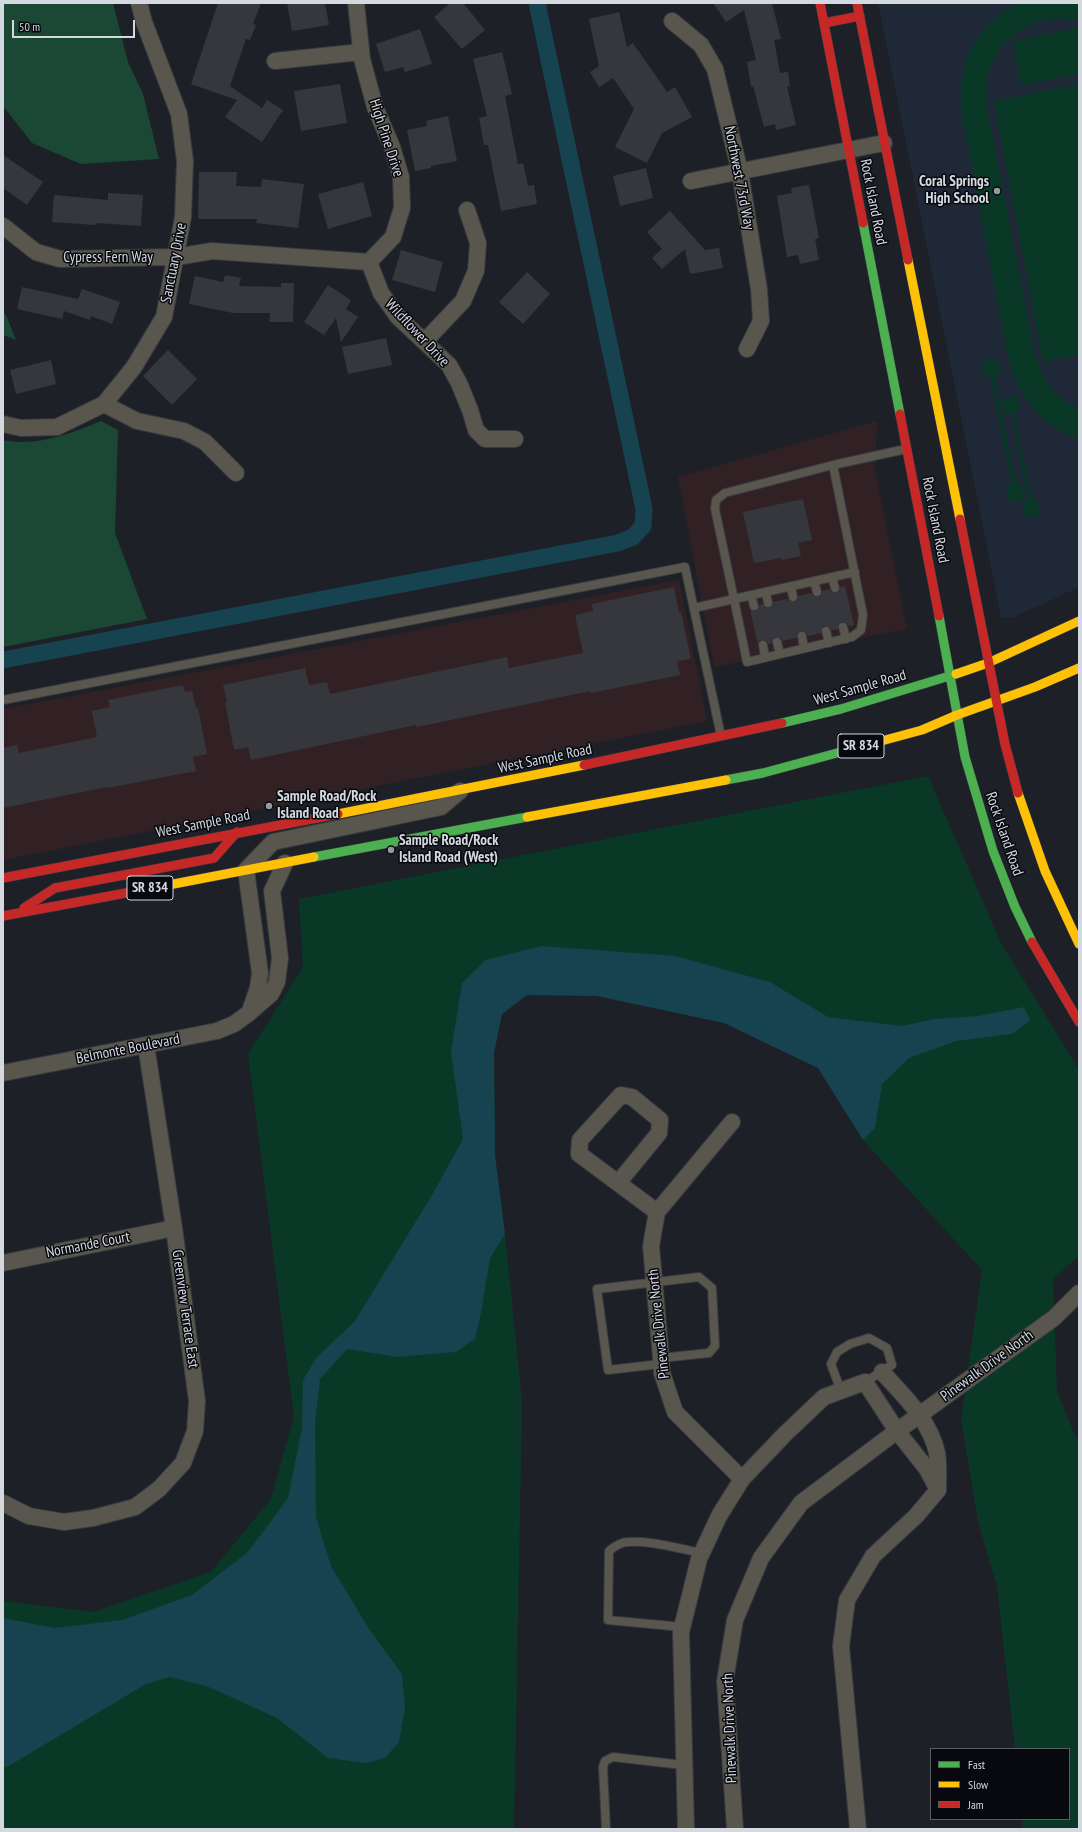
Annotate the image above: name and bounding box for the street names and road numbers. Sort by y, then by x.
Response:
street label: High Pine Drive [365,97,407,179]
street label: Northwest 73rd Way [720,124,758,232]
street label: Rock Island Road [856,157,890,247]
street label: Sanctuary Drive [157,221,191,305]
street label: Cypress Fern Way [63,249,153,267]
street label: Wildflower Drive [381,295,453,371]
street label: Rock Island Road [918,475,952,565]
street label: West Sample Road [812,666,908,710]
road number: SR 834 [838,734,884,758]
street label: West Sample Road [497,740,593,778]
street label: Rock Island Road [981,790,1027,878]
street label: West Sample Road [155,806,251,842]
road number: SR 834 [127,876,173,900]
street label: Belmonte Boulevard [75,1030,181,1068]
street label: Normande Court [45,1228,131,1262]
street label: Greenview Terrace East [168,1249,202,1369]
street label: Pinewalk Drive North [644,1268,674,1380]
street label: Pinewalk Drive North [937,1326,1037,1406]
street label: Pinewalk Drive North [719,1673,741,1783]

